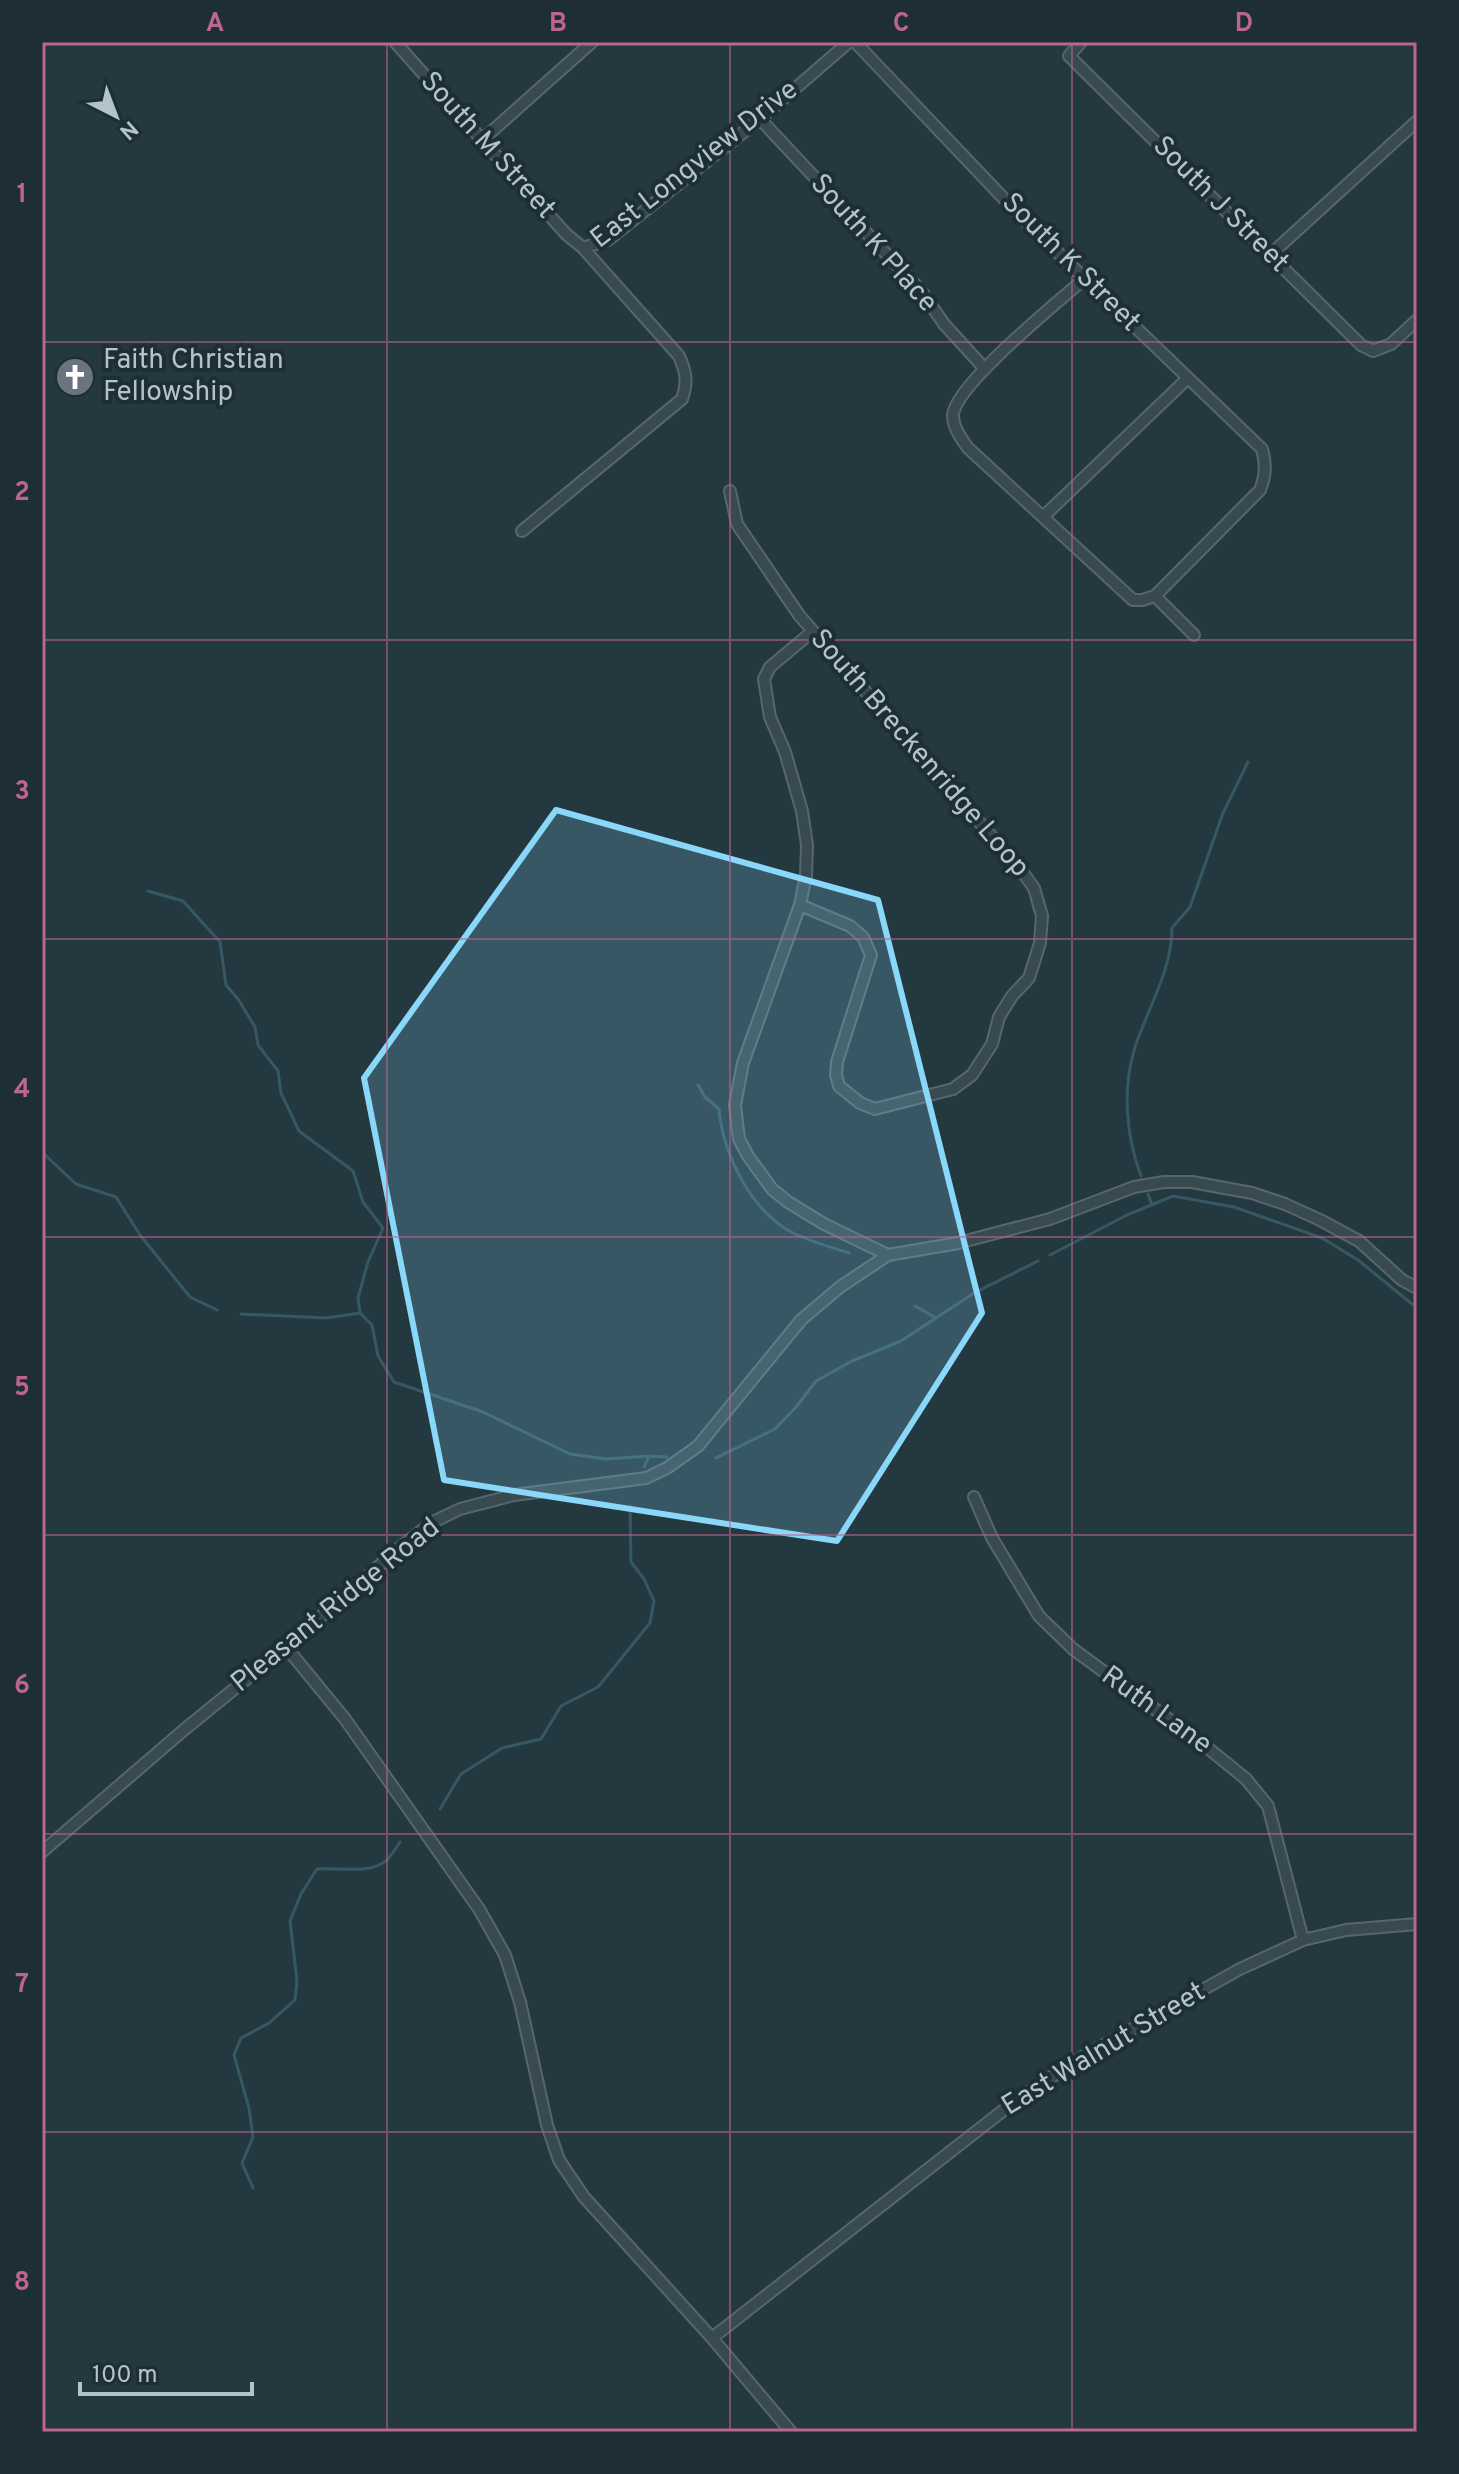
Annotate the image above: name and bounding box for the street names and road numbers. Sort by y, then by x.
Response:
street label: South M Street [411,65,563,227]
street label: East Longview Drive [584,73,806,257]
street label: South J Street [1144,129,1296,281]
street label: South K Place [801,167,945,321]
street label: South K Street [993,186,1147,340]
street label: South Breckenridge Loop [801,622,1037,886]
street label: Pleasant Ridge Road [224,1511,448,1701]
street label: Ruth Lane [1094,1659,1218,1763]
street label: East Walnut Street [996,1975,1212,2125]

